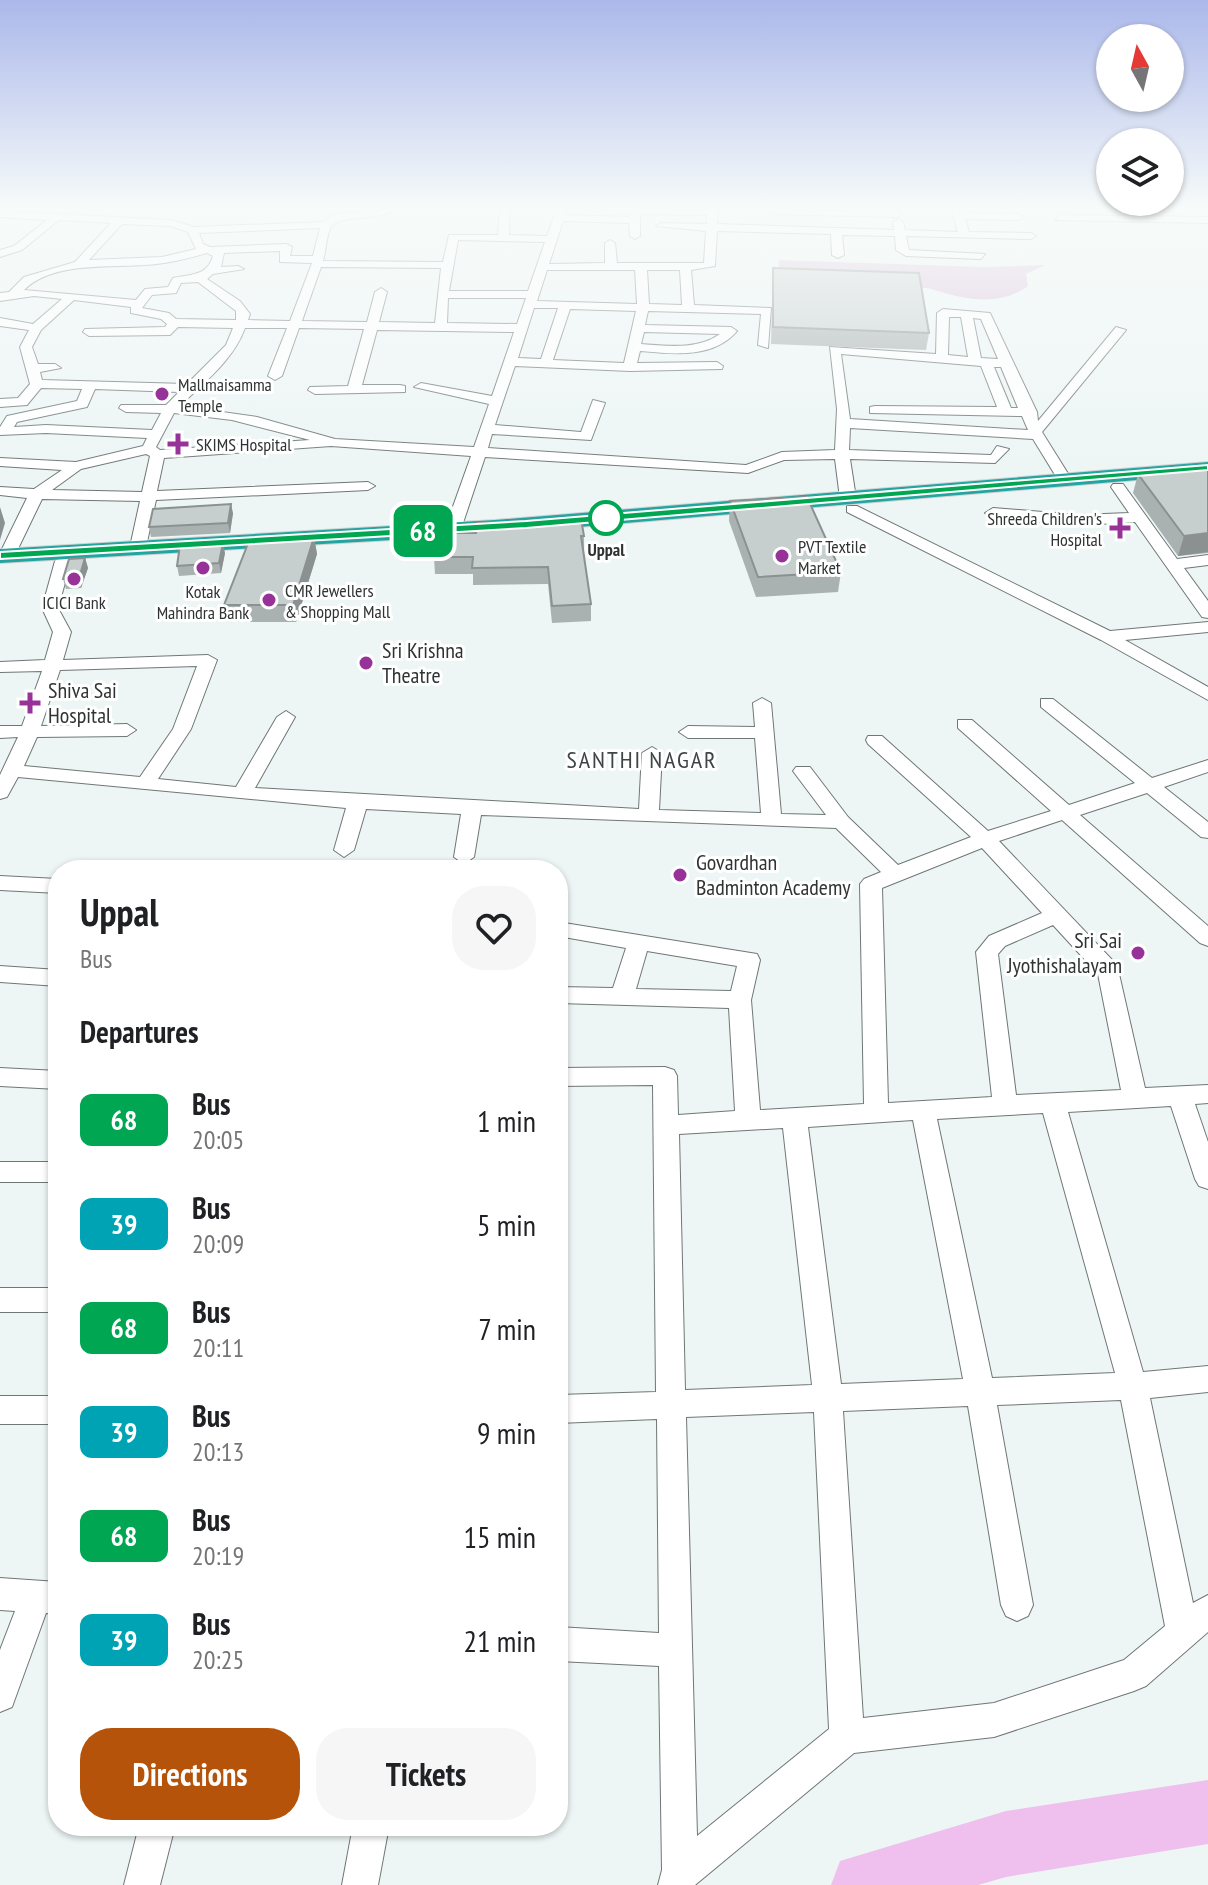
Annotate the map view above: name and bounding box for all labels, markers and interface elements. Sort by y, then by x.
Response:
north arrow [1096,24,1184,112]
map controls [1096,24,1184,216]
button: layers [1096,128,1184,216]
place label: Mallmaisamma Temple [178,373,272,417]
marker: Mallmaisamma Temple [153,385,171,403]
marker: SKIMS Hospital [167,433,189,455]
place label: SKIMS Hospital [196,433,292,456]
marker: Uppal [589,501,623,535]
line badge: 68 [387,505,459,557]
place label: Shreeda Children's Hospital [987,507,1103,551]
text: 68 [410,512,436,549]
marker: Shreeda Children's Hospital [1109,517,1131,539]
place label: PVT Textile Market [798,535,866,579]
place label: Uppal [587,538,625,561]
marker: PVT Textile Market [773,547,791,565]
marker: Kotak Mahindra Bank [194,559,212,577]
marker: ICICI Bank [65,570,83,588]
place label: CMR Jewellers & Shopping Mall [285,579,391,623]
place label: Kotak Mahindra Bank [157,580,249,624]
place label: ICICI Bank [42,591,106,614]
marker: CMR Jewellers & Shopping Mall [260,591,278,609]
place label: Sri Krishna Theatre [382,636,464,689]
marker: Sri Krishna Theatre [357,654,375,672]
place label: Shiva Sai Hospital [48,676,117,729]
marker: Shiva Sai Hospital [19,692,41,714]
district label: SANTHI NAGAR [566,744,718,775]
place label: Govardhan Badminton Academy [696,848,851,901]
marker: Govardhan Badminton Academy [671,866,689,884]
button: heart [452,886,536,970]
text: Uppal [80,887,158,936]
place label: Sri Sai Jyothishalayam [1006,926,1122,979]
text: Bus [80,942,112,975]
marker: Sri Sai Jyothishalayam [1129,944,1147,962]
text: Departures [80,1012,198,1051]
text: Bus [192,1084,231,1123]
text: 68 [111,1101,137,1138]
text: 1 min [477,1101,536,1140]
text: 20:05 [192,1123,244,1156]
text: Bus [192,1188,231,1227]
text: 39 [111,1205,137,1242]
text: 5 min [477,1205,536,1244]
text: 20:09 [192,1227,244,1260]
text: Bus [192,1292,231,1331]
text: 68 [111,1309,137,1346]
text: 7 min [478,1309,536,1348]
text: 20:11 [192,1331,244,1364]
text: Bus [192,1396,231,1435]
text: 39 [111,1413,137,1450]
text: 9 min [477,1413,536,1452]
text: 20:13 [192,1435,244,1468]
text: Bus [192,1500,231,1539]
text: 68 [111,1517,137,1554]
text: 15 min [463,1517,536,1556]
text: 20:19 [192,1539,244,1572]
text: Bus [192,1604,231,1643]
text: 39 [111,1621,137,1658]
text: 21 min [463,1621,536,1660]
text: 20:25 [192,1643,244,1676]
button: Directions [80,1728,300,1820]
button: Tickets [316,1728,536,1820]

